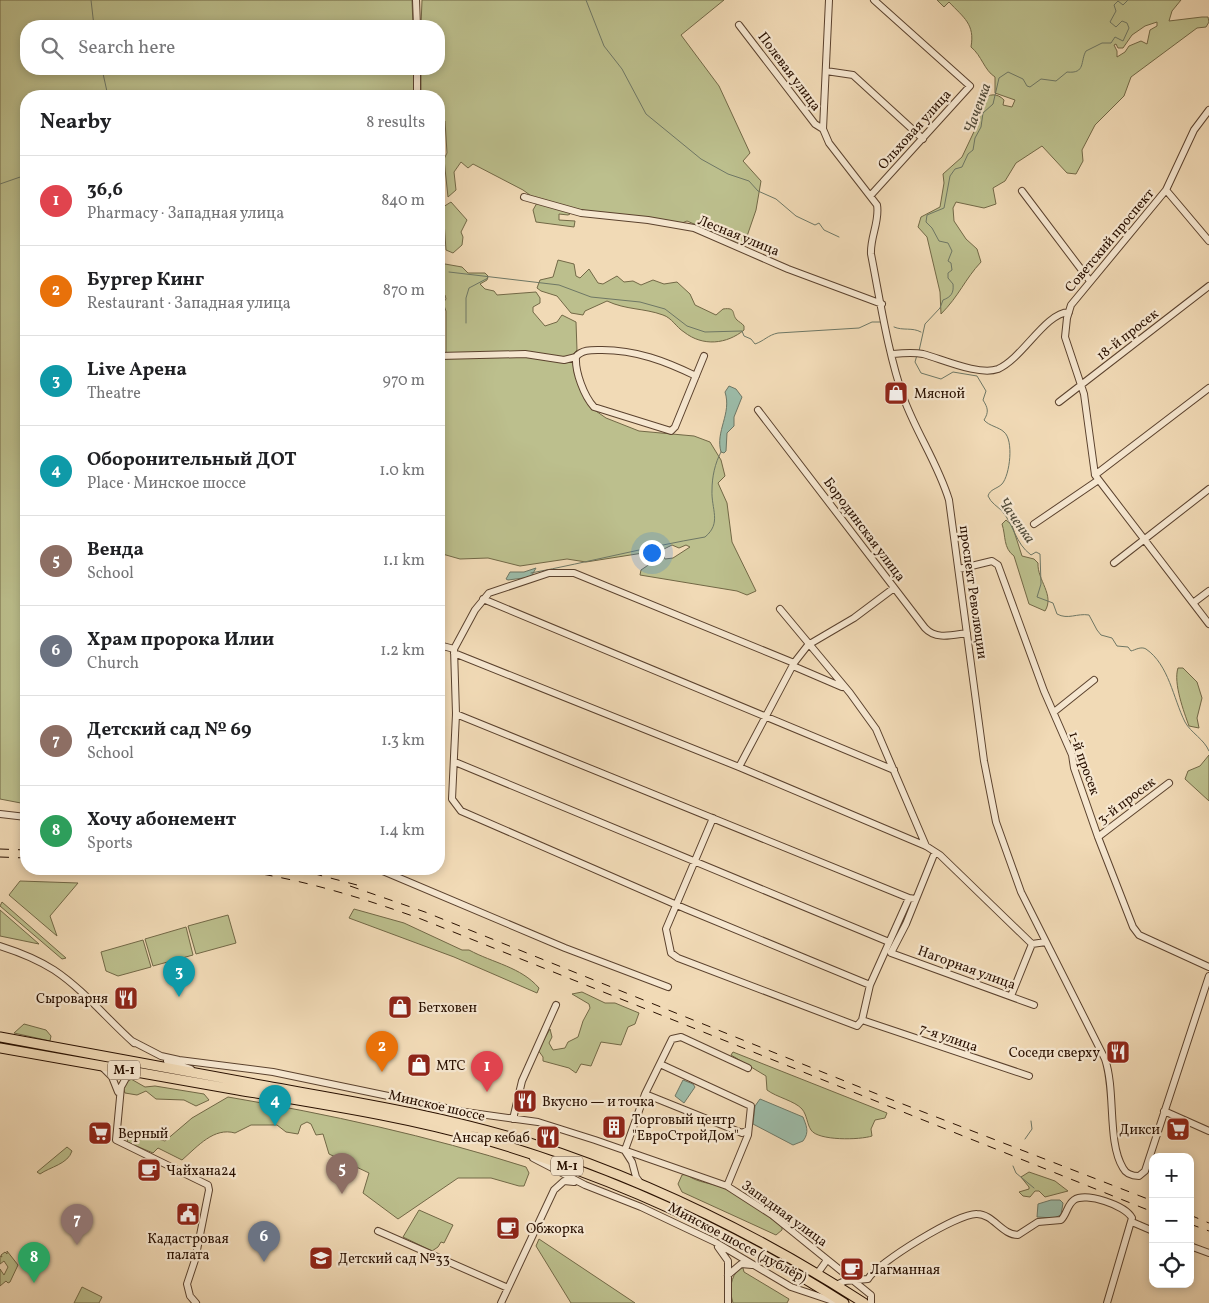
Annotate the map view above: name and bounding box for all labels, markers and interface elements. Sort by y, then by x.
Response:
search box [20,20,445,75]
street label: Полевая улица [753,28,825,116]
icon: search [38,34,66,62]
text: Search here [78,35,175,61]
water label: Чаченка [960,80,997,137]
street label: Ольховая улица [874,86,956,174]
text: Nearby [40,108,111,137]
text: 8 results [366,112,425,134]
text: 36,6 [87,177,123,203]
street label: Советский проспект [1061,185,1159,297]
text: 1 [53,190,59,212]
text: 840 m [381,190,425,212]
text: Pharmacy · Западная улица [87,203,284,225]
street label: Лесная улица [695,211,782,261]
text: Бургер Кинг [87,267,204,293]
text: 2 [52,280,60,302]
text: 870 m [383,280,425,302]
text: Restaurant · Западная улица [87,293,291,315]
street label: 18-й просек [1093,305,1163,365]
text: Live Арена [87,357,187,383]
text: 3 [52,370,60,392]
text: 970 m [383,370,425,392]
shop icon: Мясной [883,380,909,406]
text: Theatre [87,383,141,405]
place label: Мясной [914,385,966,404]
text: Оборонительный ДОТ [87,447,297,473]
text: 4 [51,460,61,482]
text: 1.0 km [379,460,425,482]
text: Place · Минское шоссе [87,473,246,495]
street label: Бородинская улица [818,474,909,586]
water label: Чаченка [992,494,1039,548]
street label: проспект Революции [954,524,991,661]
text: Венда [87,537,144,563]
your location [639,540,665,566]
text: 5 [52,550,60,572]
text: 1.1 km [383,550,425,572]
text: School [87,563,134,585]
text: Храм пророка Илии [87,627,274,653]
text: 6 [52,640,60,662]
text: 1.2 km [380,640,425,662]
text: Church [87,653,139,675]
text: Детский сад № 69 [87,717,252,743]
street label: 1-й просек [1063,729,1104,798]
text: 7 [52,730,60,752]
text: 1.3 km [381,730,425,752]
text: School [87,743,134,765]
street label: 3-й просек [1094,773,1160,829]
text: Хочу абонемент [87,807,236,833]
text: 8 [52,820,60,842]
text: 1.4 km [379,820,425,842]
text: Sports [87,833,133,855]
street label: Нагорная улица [915,942,1018,995]
pin: 3 [163,956,195,997]
restaurant icon: Сыроварня [113,985,139,1011]
place label: Сыроварня [36,990,108,1009]
shop icon: Бетховен [387,994,413,1020]
place label: Бетховен [418,999,477,1018]
street label: 7-я улица [917,1020,980,1057]
pin: 2 [366,1031,398,1072]
restaurant icon: Соседи сверху [1105,1039,1131,1065]
place label: Соседи сверху [1009,1044,1100,1063]
pin: 1 [471,1051,503,1092]
shop icon: МТС [406,1052,432,1078]
place label: МТС [436,1057,466,1076]
road number: М-1 [108,1060,140,1080]
pin: 4 [259,1085,291,1126]
street label: Минское шоссе [386,1086,487,1127]
restaurant icon: Вкусно — и точка [512,1088,538,1114]
place label: Вкусно — и точка [542,1093,655,1112]
place label: Торговый центр "ЕвроСтройДом" [632,1111,739,1146]
building icon: Торговый центр "ЕвроСтройДом" [601,1114,627,1140]
supermarket icon: Дикси [1165,1116,1191,1142]
supermarket icon: Верный [87,1120,113,1146]
place label: Дикси [1119,1121,1160,1140]
restaurant icon: Ансар кебаб [535,1124,561,1150]
place label: Верный [118,1125,169,1144]
place label: Ансар кебаб [452,1129,530,1148]
pin: 5 [326,1153,358,1194]
map controls [1149,1153,1194,1288]
button: + [1149,1153,1194,1198]
road number: М-1 [551,1156,583,1176]
cafe icon: Чайхана24 [136,1157,162,1183]
place label: Чайхана24 [166,1162,237,1181]
street label: Западная улица [737,1177,831,1252]
button: − [1149,1198,1194,1243]
street label: Минское шоссе (дублёр) [665,1199,810,1288]
public building icon: Кадастровая палата [175,1201,201,1227]
pin: 7 [61,1204,93,1245]
cafe icon: Обжорка [495,1215,521,1241]
place label: Обжорка [526,1220,584,1239]
pin: 6 [248,1221,280,1262]
place label: Кадастровая палата [147,1230,229,1265]
pin: 8 [18,1242,50,1283]
button: locate [1149,1243,1194,1288]
school or university icon: Детский сад №33 [308,1245,334,1271]
place label: Детский сад №33 [338,1250,450,1269]
cafe icon: Лагманная [839,1256,865,1282]
place label: Лагманная [870,1261,940,1280]

